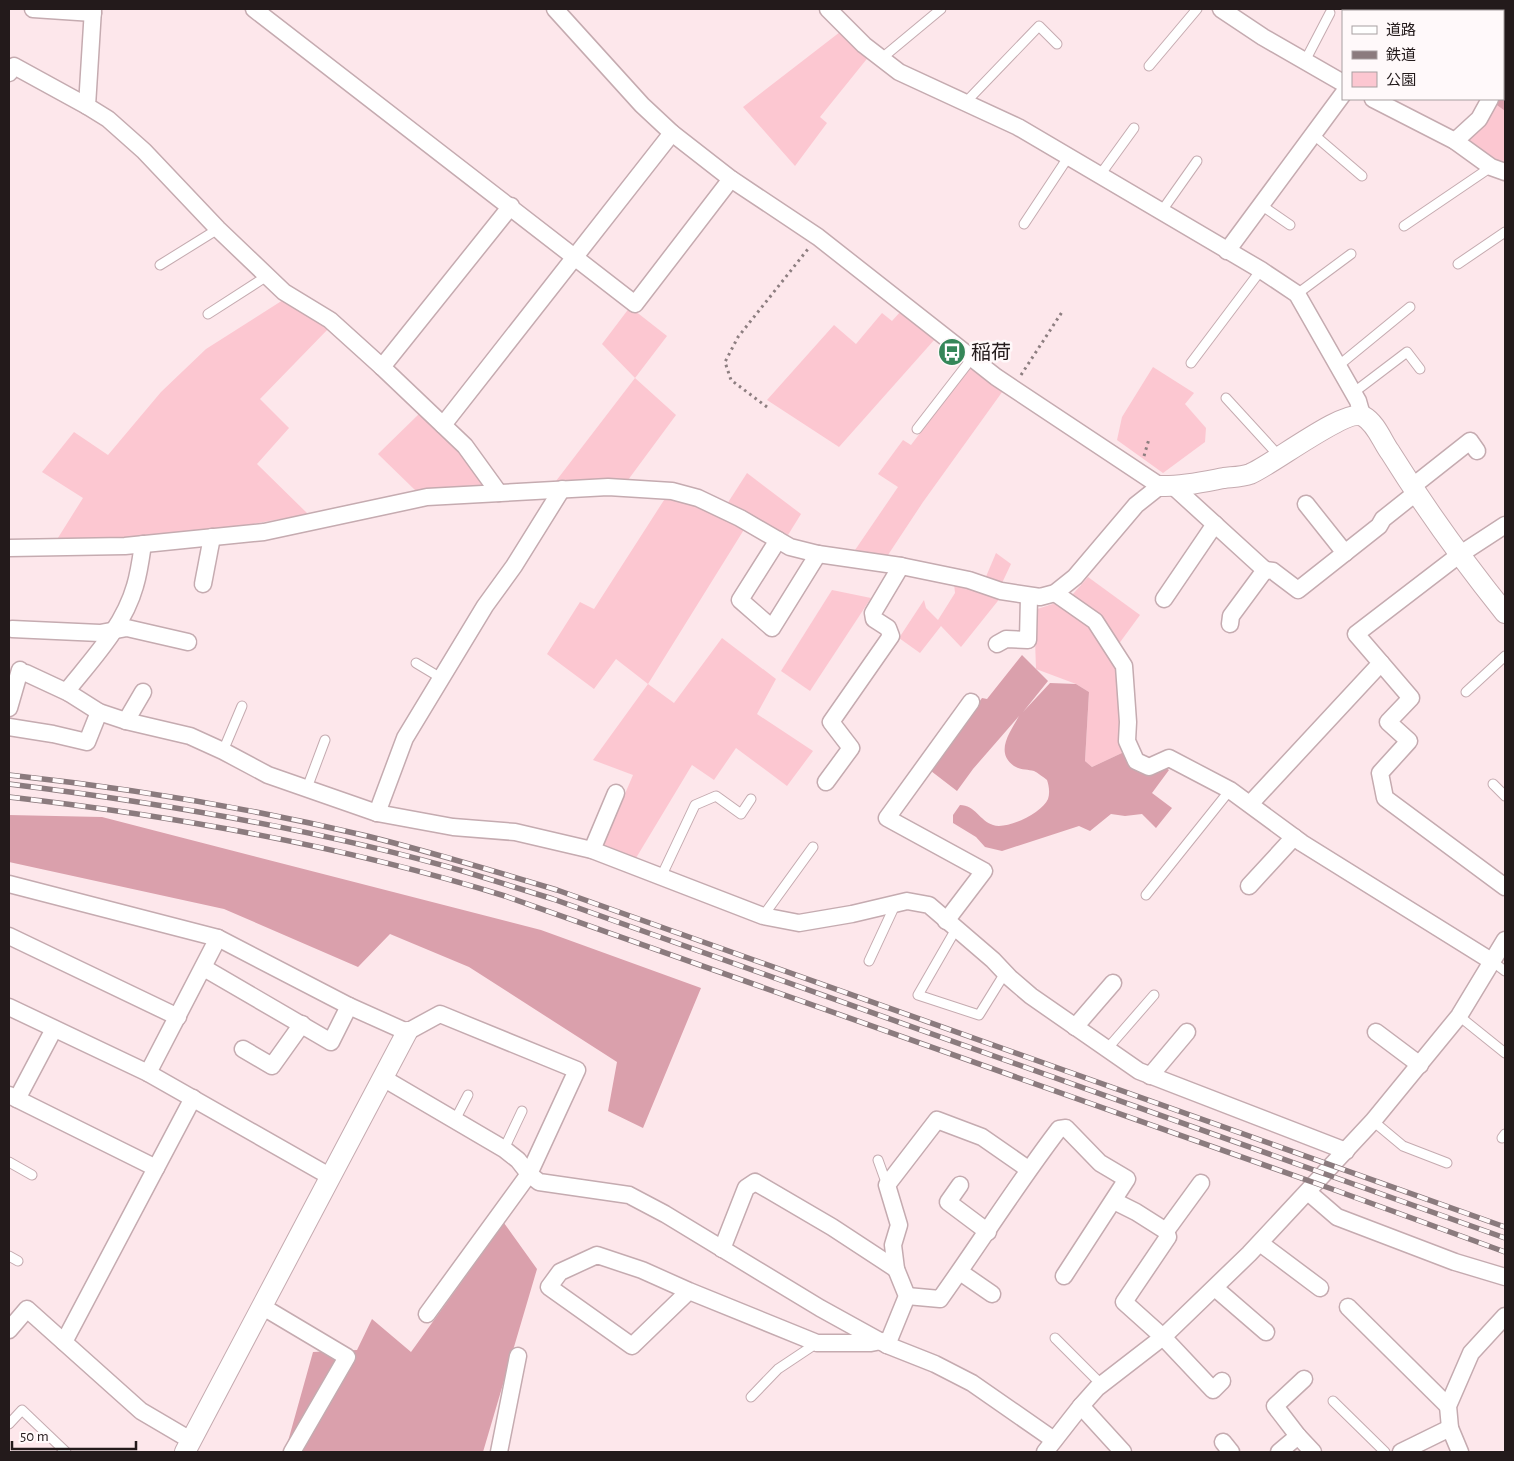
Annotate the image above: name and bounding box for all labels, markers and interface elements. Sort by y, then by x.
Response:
legend [1342,10,1504,100]
text: 道路 [1386,22,1416,38]
text: 鉄道 [1386,47,1416,63]
text: 公園 [1386,72,1416,88]
bus stop icon: 稲荷 [937,337,967,367]
place label: 稲荷 [971,342,1011,363]
scale bar [12,1418,136,1450]
text: 50 m [20,1429,49,1444]

